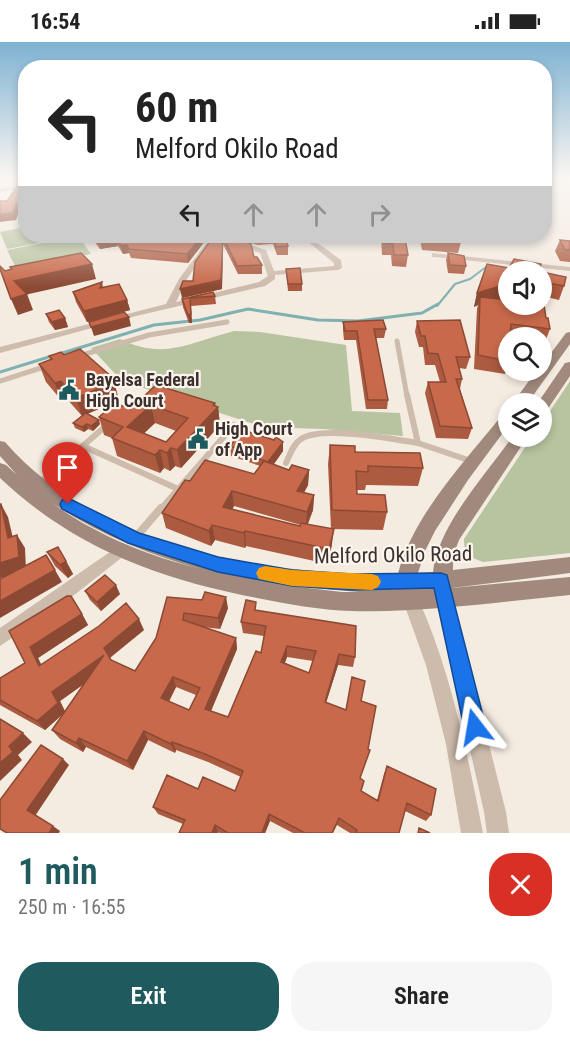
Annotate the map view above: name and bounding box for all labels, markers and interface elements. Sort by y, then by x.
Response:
text: 16:54 [30,9,81,34]
text: 60 m [135,83,218,132]
icon: left [36,84,114,162]
text: Melford Okilo Road [135,133,339,165]
icon: left [174,198,207,231]
icon: ahead [237,198,270,231]
icon: ahead [300,198,333,231]
icon: right [363,198,396,231]
map controls [498,261,552,447]
button: sound [498,261,552,315]
button: search [498,327,552,381]
place label: Bayelsa Federal High Court [86,369,200,411]
public building icon: Bayelsa Federal High Court [57,378,81,402]
button: layers [498,393,552,447]
place label: High Court of App [215,418,293,460]
public building icon: High Court of App [186,427,210,451]
pin [42,442,93,504]
icon: arrive [51,451,84,484]
street label: Melford Okilo Road [314,542,472,568]
position arrow [443,695,507,759]
text: 1 min [18,851,98,893]
button: close [489,853,552,916]
text: 250 m · 16:55 [18,895,125,919]
button: Exit [18,962,279,1031]
button: Share [291,962,552,1031]

